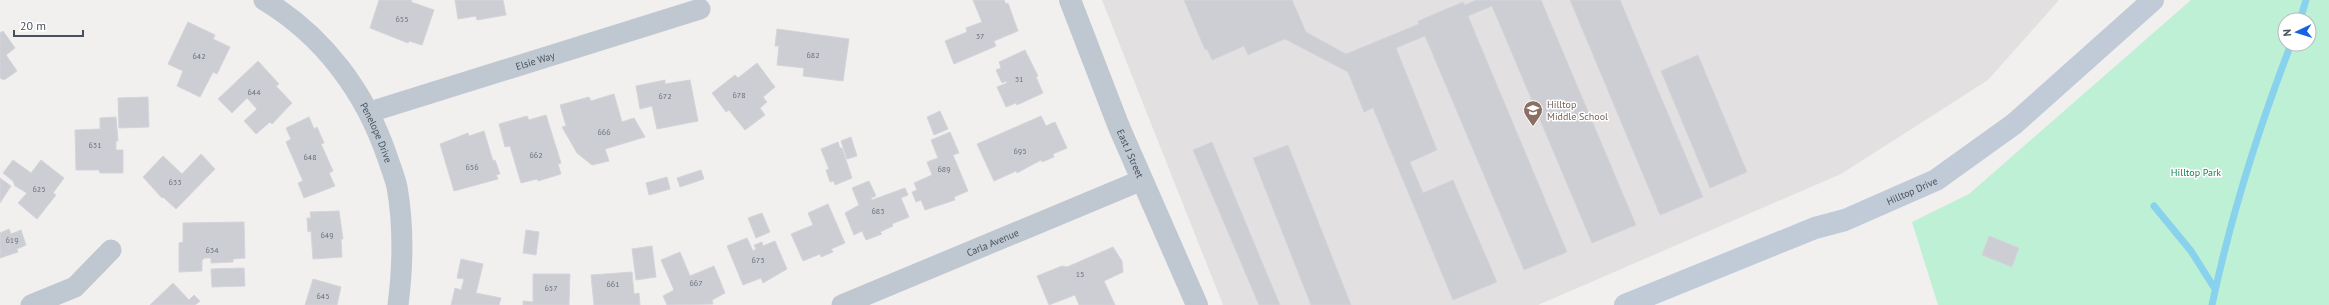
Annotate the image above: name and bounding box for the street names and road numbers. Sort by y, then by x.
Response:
street label: Elsie Way [514,49,557,73]
street label: Penelope Drive [357,100,395,165]
street label: East J Street [1114,127,1147,181]
street label: Hilltop Drive [1884,174,1940,208]
street label: Carla Avenue [965,226,1021,259]

